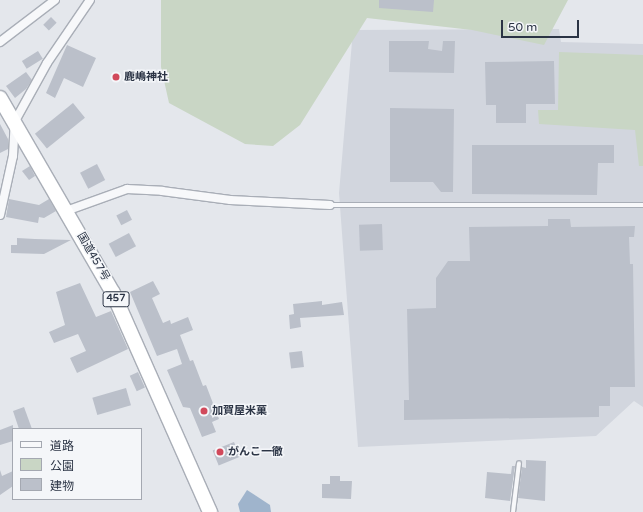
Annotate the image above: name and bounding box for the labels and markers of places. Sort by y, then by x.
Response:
place label: 鹿嶋神社 [124,70,168,84]
marker: 鹿嶋神社 [111,72,121,82]
place label: 加賀屋米菓 [212,404,267,418]
marker: 加賀屋米菓 [199,406,209,416]
place label: がんこ一徹 [228,445,283,459]
marker: がんこ一徹 [215,447,225,457]

